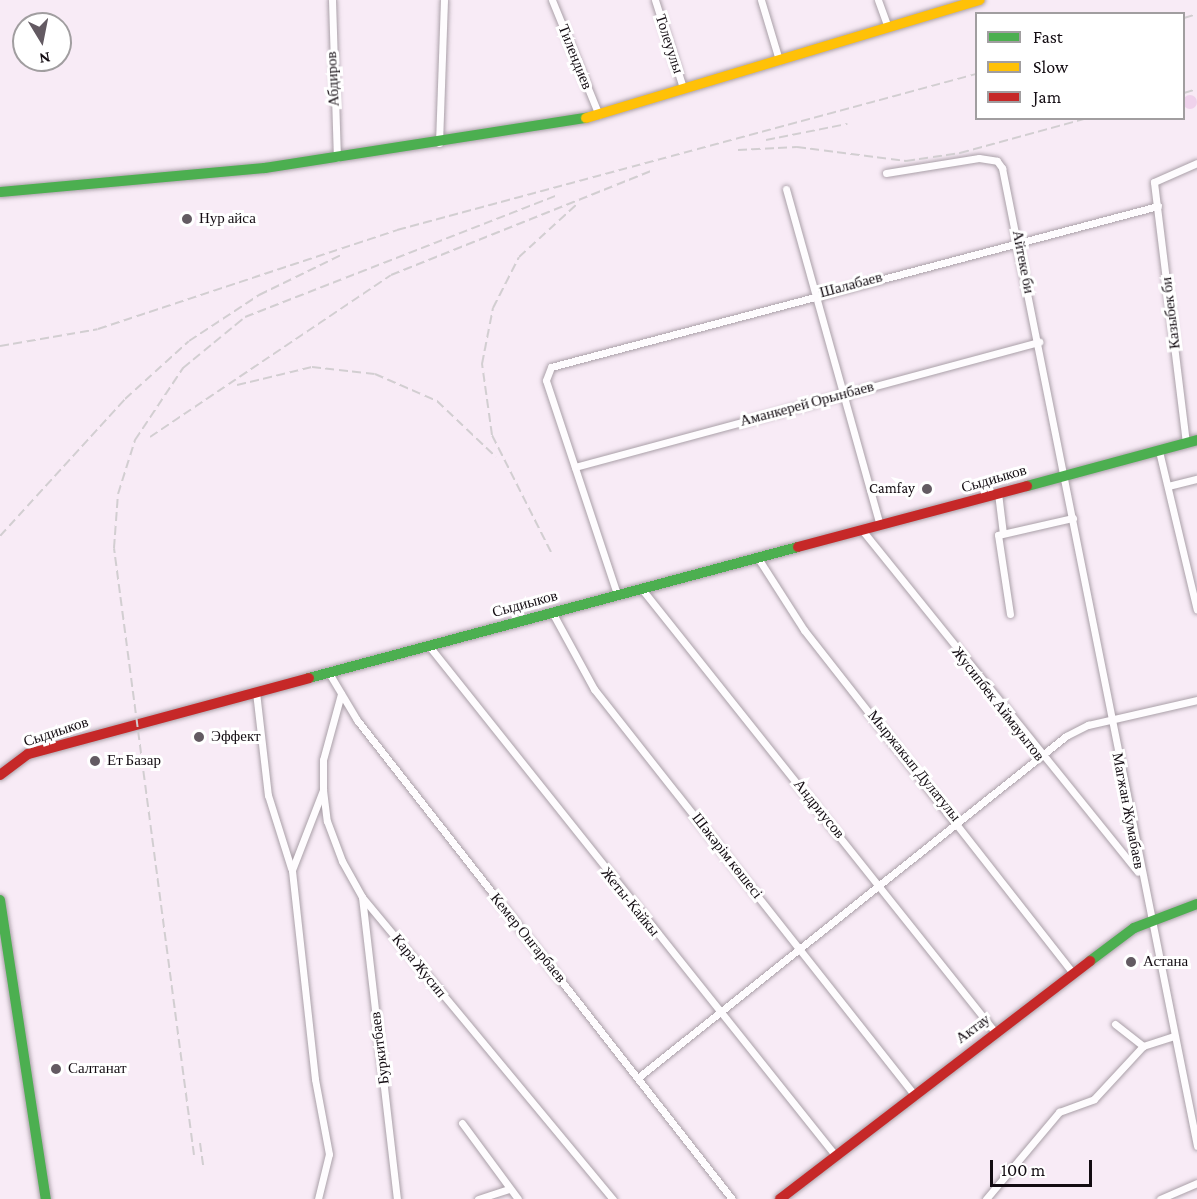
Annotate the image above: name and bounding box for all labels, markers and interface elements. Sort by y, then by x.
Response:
north arrow [12,12,72,72]
street label: Толеуулы [651,12,687,76]
legend [975,12,1185,120]
street label: Тилендиев [554,22,596,92]
text: Fast [1033,27,1063,47]
text: N [38,49,52,68]
street label: Абдиров [323,51,343,107]
text: Slow [1033,57,1068,77]
text: Jam [1033,87,1061,107]
place label: Нур айса [199,210,256,228]
marker: Нур айса [180,212,194,226]
street label: Айтеке би [1008,229,1038,295]
street label: Шалабаев [818,268,884,302]
street label: Казыбек би [1158,276,1184,350]
street label: Аманкерей Орынбаев [738,377,876,431]
street label: Сыдиыков [959,461,1029,497]
place label: Camfay [869,480,915,498]
marker: Camfay [920,482,934,496]
street label: Сыдиыков [490,587,560,621]
street label: Жусипбек Аймауытов [948,643,1048,765]
street label: Мыржакып Дулатулы [864,707,964,825]
street label: Сыдиыков [21,713,91,751]
place label: Эффект [211,728,261,746]
marker: Эффект [192,730,206,744]
street label: Магжан Жумабаев [1108,751,1148,871]
place label: Ет Базар [107,752,161,770]
marker: Ет Базар [88,754,102,768]
street label: Андриусов [790,776,848,842]
street label: Шәкәрім көшесі [688,810,766,902]
street label: Жеты-Кайкы [597,864,663,940]
street label: Кемер Онгарбаев [486,890,570,986]
street label: Кара Жусип [388,931,450,1001]
place label: Астана [1143,953,1188,971]
marker: Астана [1124,955,1138,969]
street label: Актау [952,1010,994,1048]
street label: Буркитбаев [367,1011,393,1085]
place label: Салтанат [68,1060,127,1078]
marker: Салтанат [49,1062,63,1076]
scale bar [993,1148,1095,1186]
text: 100 m [1001,1160,1045,1180]

